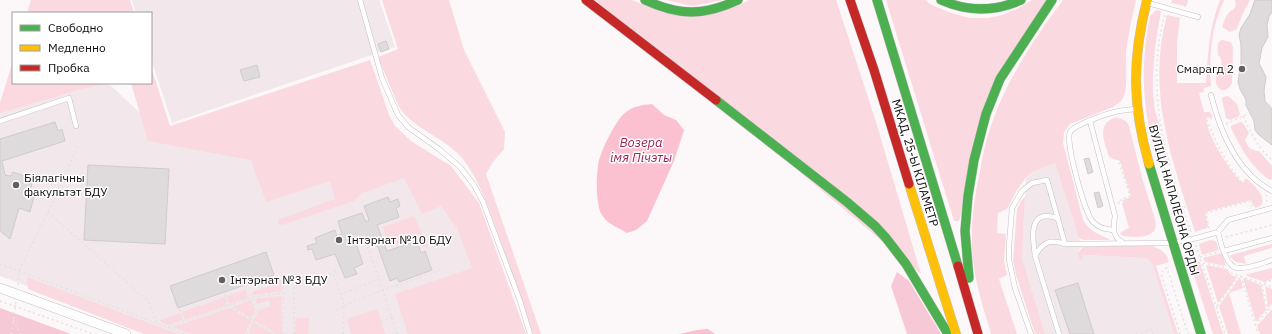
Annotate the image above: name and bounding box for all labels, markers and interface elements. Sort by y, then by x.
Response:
legend [12,12,152,84]
text: Свободно [48,20,104,35]
text: Медленно [48,40,106,55]
text: Пробка [48,60,90,75]
place label: Смарагд 2 [1176,61,1234,76]
marker: Смарагд 2 [1237,64,1247,74]
street label: МКАД, 25-Ы КІЛАМЕТР [889,97,942,228]
street label: ВУЛІЦА НАПАЛЕОНА ОРДЫ [1146,123,1203,277]
water label: Возера імя Пічэты [610,134,672,166]
place label: Біялагічны факультэт БДУ [24,170,107,199]
marker: Біялагічны факультэт БДУ [11,180,21,190]
place label: Інтэрнат №10 БДУ [347,232,452,247]
marker: Інтэрнат №10 БДУ [334,235,344,245]
place label: Інтэрнат №3 БДУ [230,272,328,287]
marker: Інтэрнат №3 БДУ [217,275,227,285]

